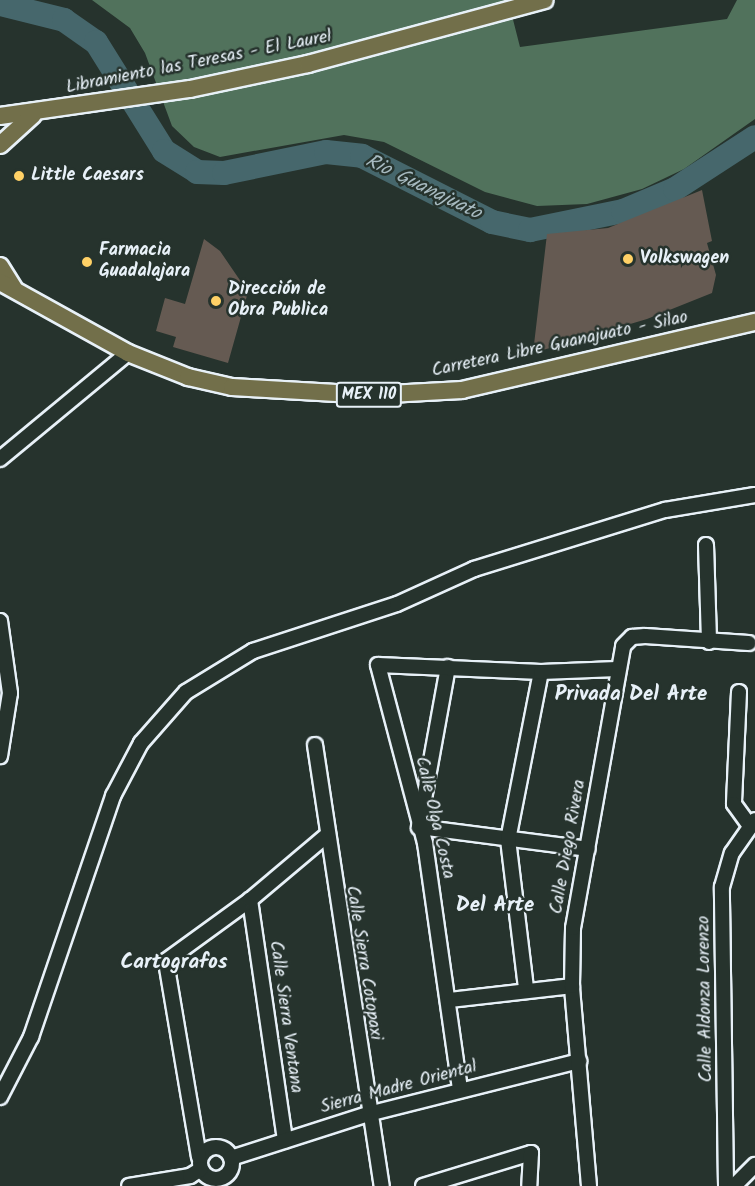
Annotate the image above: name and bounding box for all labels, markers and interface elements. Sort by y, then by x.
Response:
street label: Libramiento las Teresas - El Laurel [64,27,334,99]
water label: Rio Guanajuato [361,150,485,226]
place label: Little Caesars [31,165,144,187]
marker: Little Caesars [12,169,26,183]
place label: Farmacia Guadalajara [99,241,190,284]
place label: Volkswagen [640,248,729,270]
marker: Volkswagen [621,252,635,266]
marker: Farmacia Guadalajara [80,255,94,269]
place label: Dirección de Obra Publica [228,280,328,322]
marker: Dirección de Obra Publica [209,294,223,308]
street label: Carretera Libre Guanajuato - Silao [430,307,690,383]
road number: MEX 110 [334,382,404,408]
district label: Privada Del Arte [555,682,707,708]
street label: Calle Olga Costa [409,755,459,881]
street label: Calle Diego Rivera [547,778,591,916]
street label: Calle Sierra Cotopaxi [340,884,386,1042]
district label: Del Arte [456,893,534,919]
street label: Calle Aldonza Lorenzo [694,915,718,1083]
street label: Calle Sierra Ventana [264,939,306,1095]
district label: Cartografos [120,950,228,976]
street label: Sierra Madre Oriental [318,1057,480,1119]

